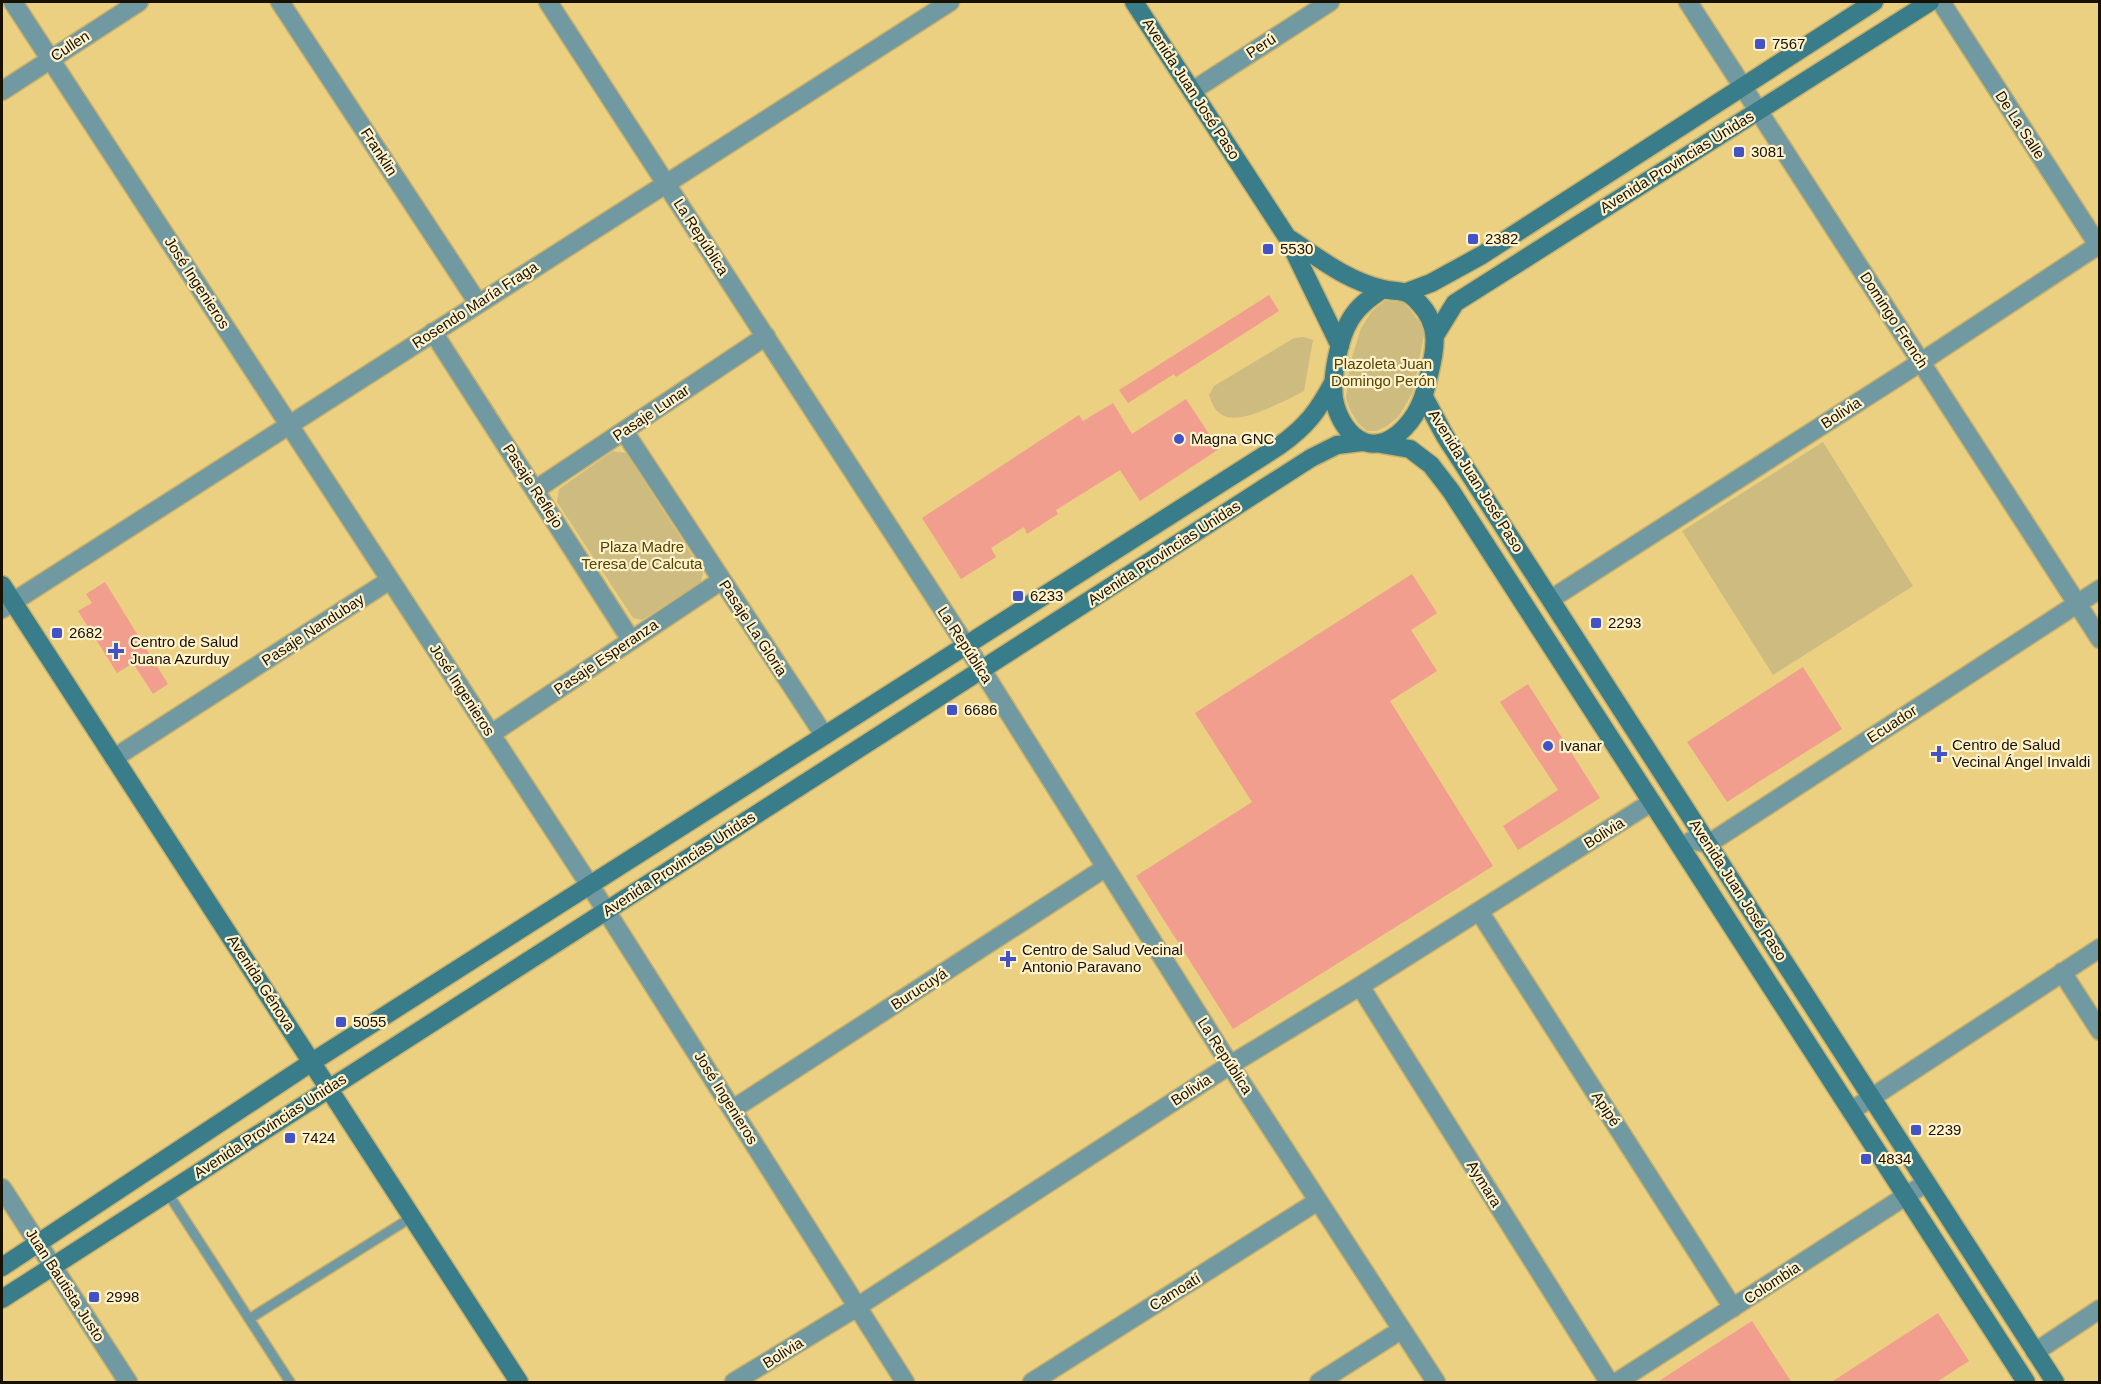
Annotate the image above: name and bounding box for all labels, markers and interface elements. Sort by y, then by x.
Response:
street label: Avenida Juan José Paso [1139,15,1243,162]
street label: Cullen [47,27,92,64]
street label: Perú [1243,30,1279,61]
place label: 7567 [1772,35,1805,52]
marker: 7567 [1753,37,1767,51]
street label: De La Salle [1992,88,2049,162]
street label: Avenida Provincias Unidas [1597,107,1757,216]
street label: Franklin [358,125,401,179]
place label: 3081 [1751,143,1784,160]
marker: 3081 [1732,145,1746,159]
street label: La República [670,195,733,279]
place label: 2382 [1485,230,1518,247]
marker: 2382 [1466,232,1480,246]
street label: José Ingenieros [161,234,233,332]
place label: 5530 [1280,240,1313,257]
marker: 5530 [1261,242,1275,256]
street label: Rosendo María Fraga [409,257,541,351]
street label: Domingo French [1857,269,1932,371]
park label: Plazoleta Juan Domingo Perón [1331,355,1435,389]
street label: Pasaje Lunar [609,381,692,444]
street label: Bolivia [1818,393,1864,432]
street label: Avenida Juan José Paso [1426,406,1527,555]
place label: Magna GNC [1191,430,1275,447]
marker: Magna GNC [1172,432,1186,446]
street label: Pasaje Reflejo [500,441,567,531]
street label: Avenida Provincias Unidas [1084,497,1243,608]
park label: Plaza Madre Teresa de Calcuta [582,538,703,572]
street label: Pasaje La Gloria [716,577,791,679]
place label: 6233 [1030,587,1063,604]
marker: 6233 [1011,589,1025,603]
street label: Pasaje Nandubay [258,590,367,669]
street label: La República [934,603,997,687]
place label: 2293 [1608,614,1641,631]
street label: Pasaje Esperanza [550,615,661,698]
marker: 2293 [1589,616,1603,630]
place label: 2682 [69,624,102,641]
marker: 2682 [50,626,64,640]
place label: Centro de Salud Juana Azurduy [130,633,238,667]
street label: José Ingenieros [426,641,498,739]
marker: Centro de Salud Juana Azurduy [107,642,125,660]
place label: 6686 [964,701,997,718]
street label: Ecuador [1864,701,1920,746]
marker: 6686 [945,703,959,717]
place label: Centro de Salud Vecinal Ángel Invaldi [1952,736,2090,770]
place label: Ivanar [1560,737,1602,754]
marker: Ivanar [1541,739,1555,753]
marker: Centro de Salud Vecinal Ángel Invaldi [1930,745,1948,763]
street label: Avenida Provincias Unidas [599,808,758,919]
street label: Bolivia [1580,813,1628,851]
street label: Avenida Juan José Paso [1686,816,1790,963]
street label: Avenida Génova [224,932,299,1034]
place label: Centro de Salud Vecinal Antonio Paravano [1022,941,1183,975]
marker: Centro de Salud Vecinal Antonio Paravano [999,950,1017,968]
street label: Burucuyá [888,964,950,1013]
place label: 5055 [353,1013,386,1030]
street label: La República [1194,1014,1257,1098]
marker: 5055 [334,1015,348,1029]
street label: José Ingenieros [691,1048,762,1147]
street label: Avenida Provincias Unidas [190,1070,349,1181]
street label: Bolivia [1168,1070,1214,1109]
street label: Apipé [1589,1088,1624,1129]
place label: 2239 [1928,1121,1961,1138]
marker: 2239 [1909,1123,1923,1137]
place label: 7424 [302,1129,335,1146]
marker: 7424 [283,1131,297,1145]
place label: 4834 [1878,1150,1911,1167]
marker: 4834 [1859,1152,1873,1166]
street label: Aymara [1464,1157,1506,1211]
street label: Juan Bautista Justo [23,1225,108,1344]
street label: Colombia [1741,1258,1803,1307]
street label: Camoatí [1146,1269,1204,1314]
place label: 2998 [106,1288,139,1305]
marker: 2998 [87,1290,101,1304]
street label: Bolivia [759,1333,807,1371]

